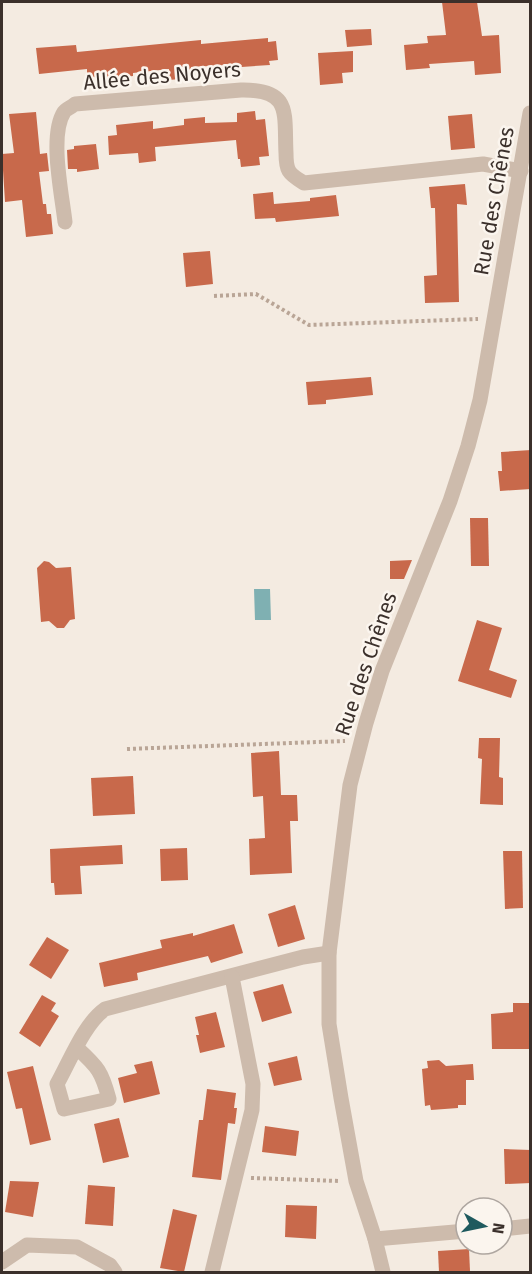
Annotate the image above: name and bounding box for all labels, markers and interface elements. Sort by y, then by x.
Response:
street label: Allée des Noyers [82,56,242,96]
street label: Rue des Chênes [468,125,520,277]
street label: Rue des Chênes [329,589,403,739]
north arrow [454,1196,514,1256]
text: N [488,1222,509,1235]

